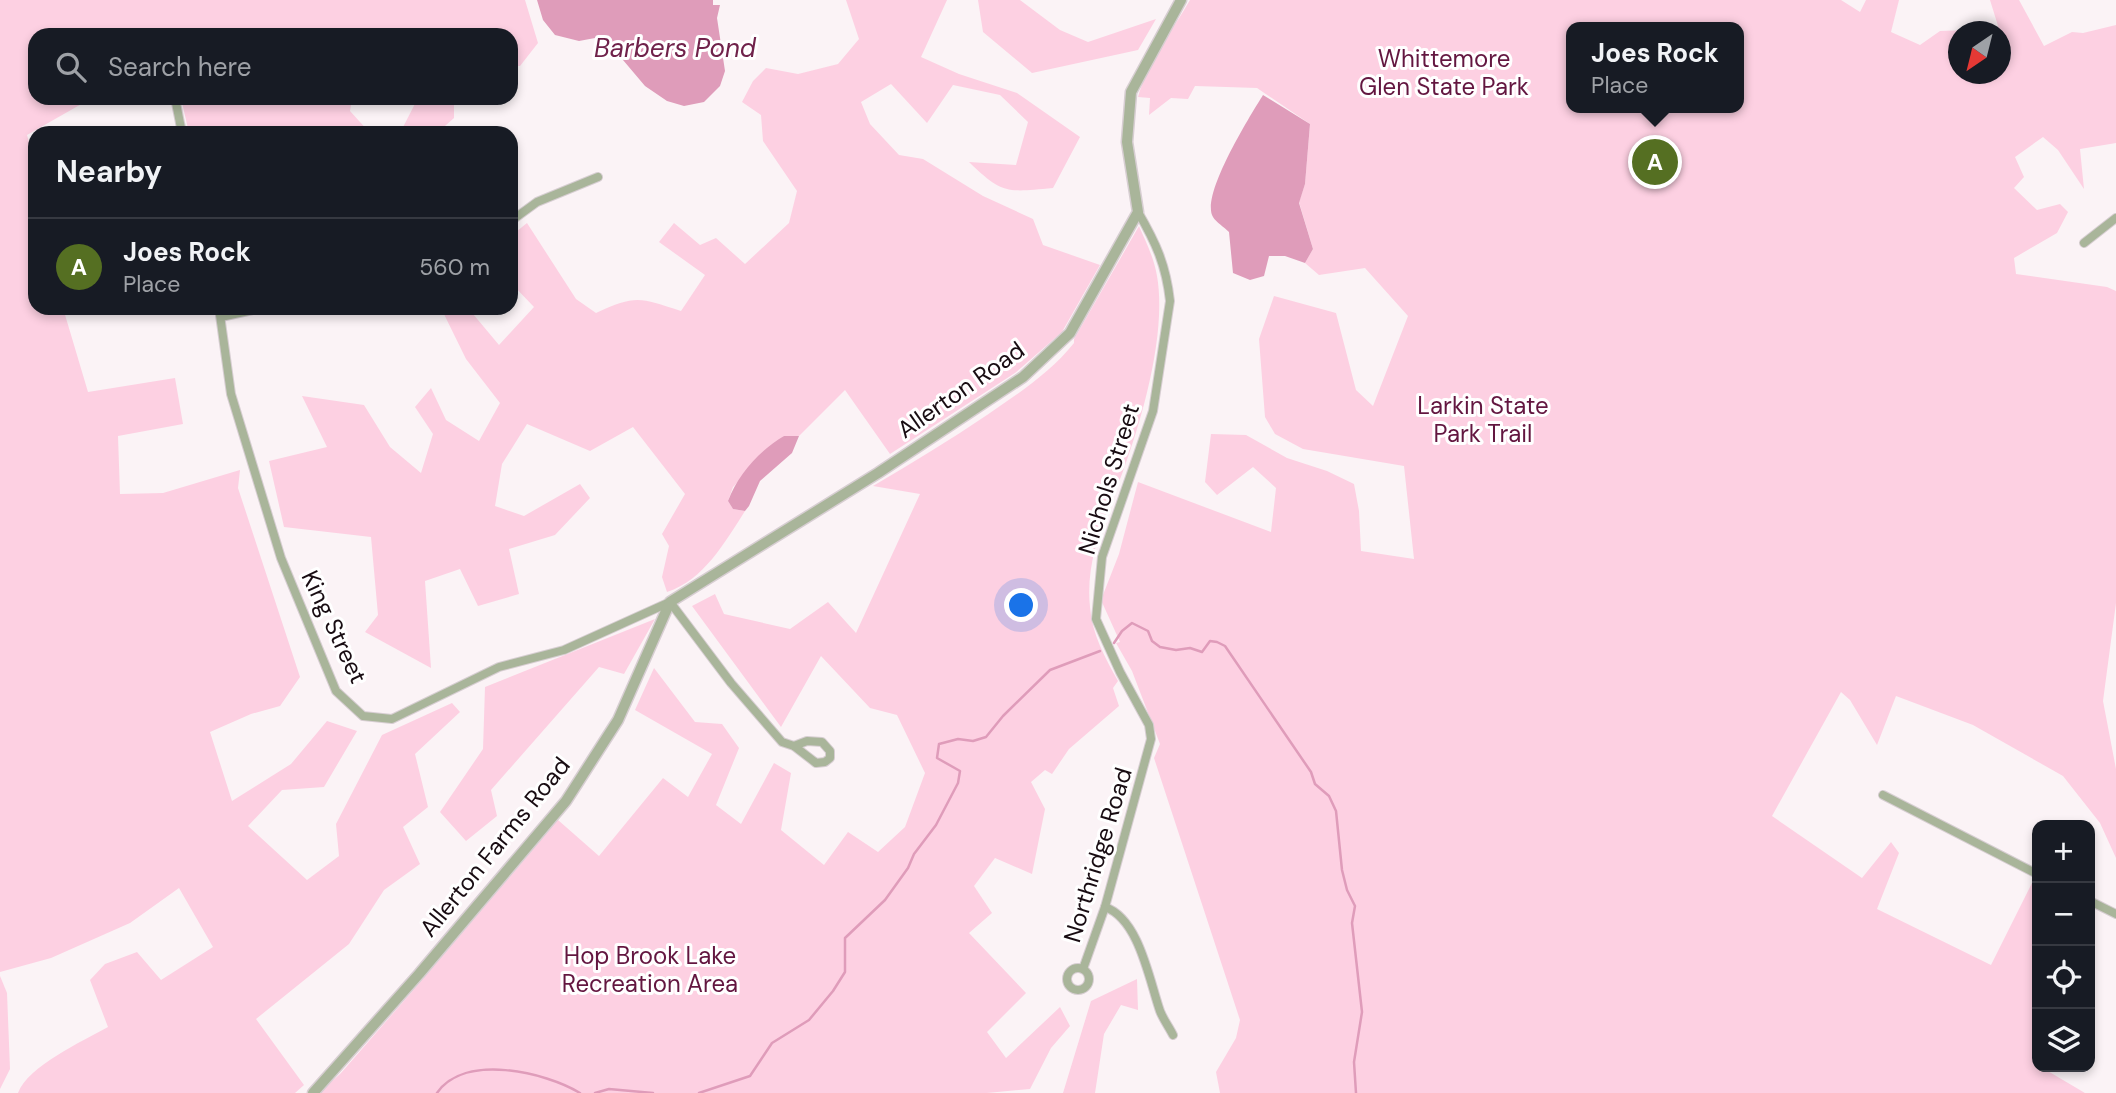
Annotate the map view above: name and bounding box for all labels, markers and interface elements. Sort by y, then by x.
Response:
north arrow [1948,21,2011,84]
popup [1566,22,1744,113]
search box [28,28,518,105]
water label: Barbers Pond [594,31,757,65]
text: Joes Rock [1591,36,1719,70]
park label: Whittemore Glen State Park [1359,43,1529,102]
icon: search [52,48,90,86]
text: Search here [108,50,251,84]
text: Place [1591,70,1648,100]
pin: A [1632,136,1678,188]
text: Nearby [56,152,162,191]
text: Joes Rock [123,235,251,269]
text: A [71,252,87,282]
text: 560 m [419,252,490,282]
text: Place [123,269,180,299]
street label: Allerton Road [891,334,1030,445]
park label: Larkin State Park Trail [1417,390,1549,449]
street label: Nichols Street [1071,400,1146,558]
street label: King Street [295,565,374,688]
your location [1004,588,1038,622]
street label: Allerton Farms Road [413,751,577,943]
street label: Northridge Road [1056,764,1139,946]
map controls [2032,820,2095,1072]
button: + [2032,820,2095,883]
button: − [2032,883,2095,946]
park label: Hop Brook Lake Recreation Area [562,940,738,999]
button: locate [2032,946,2095,1009]
button: layers [2032,1009,2095,1072]

